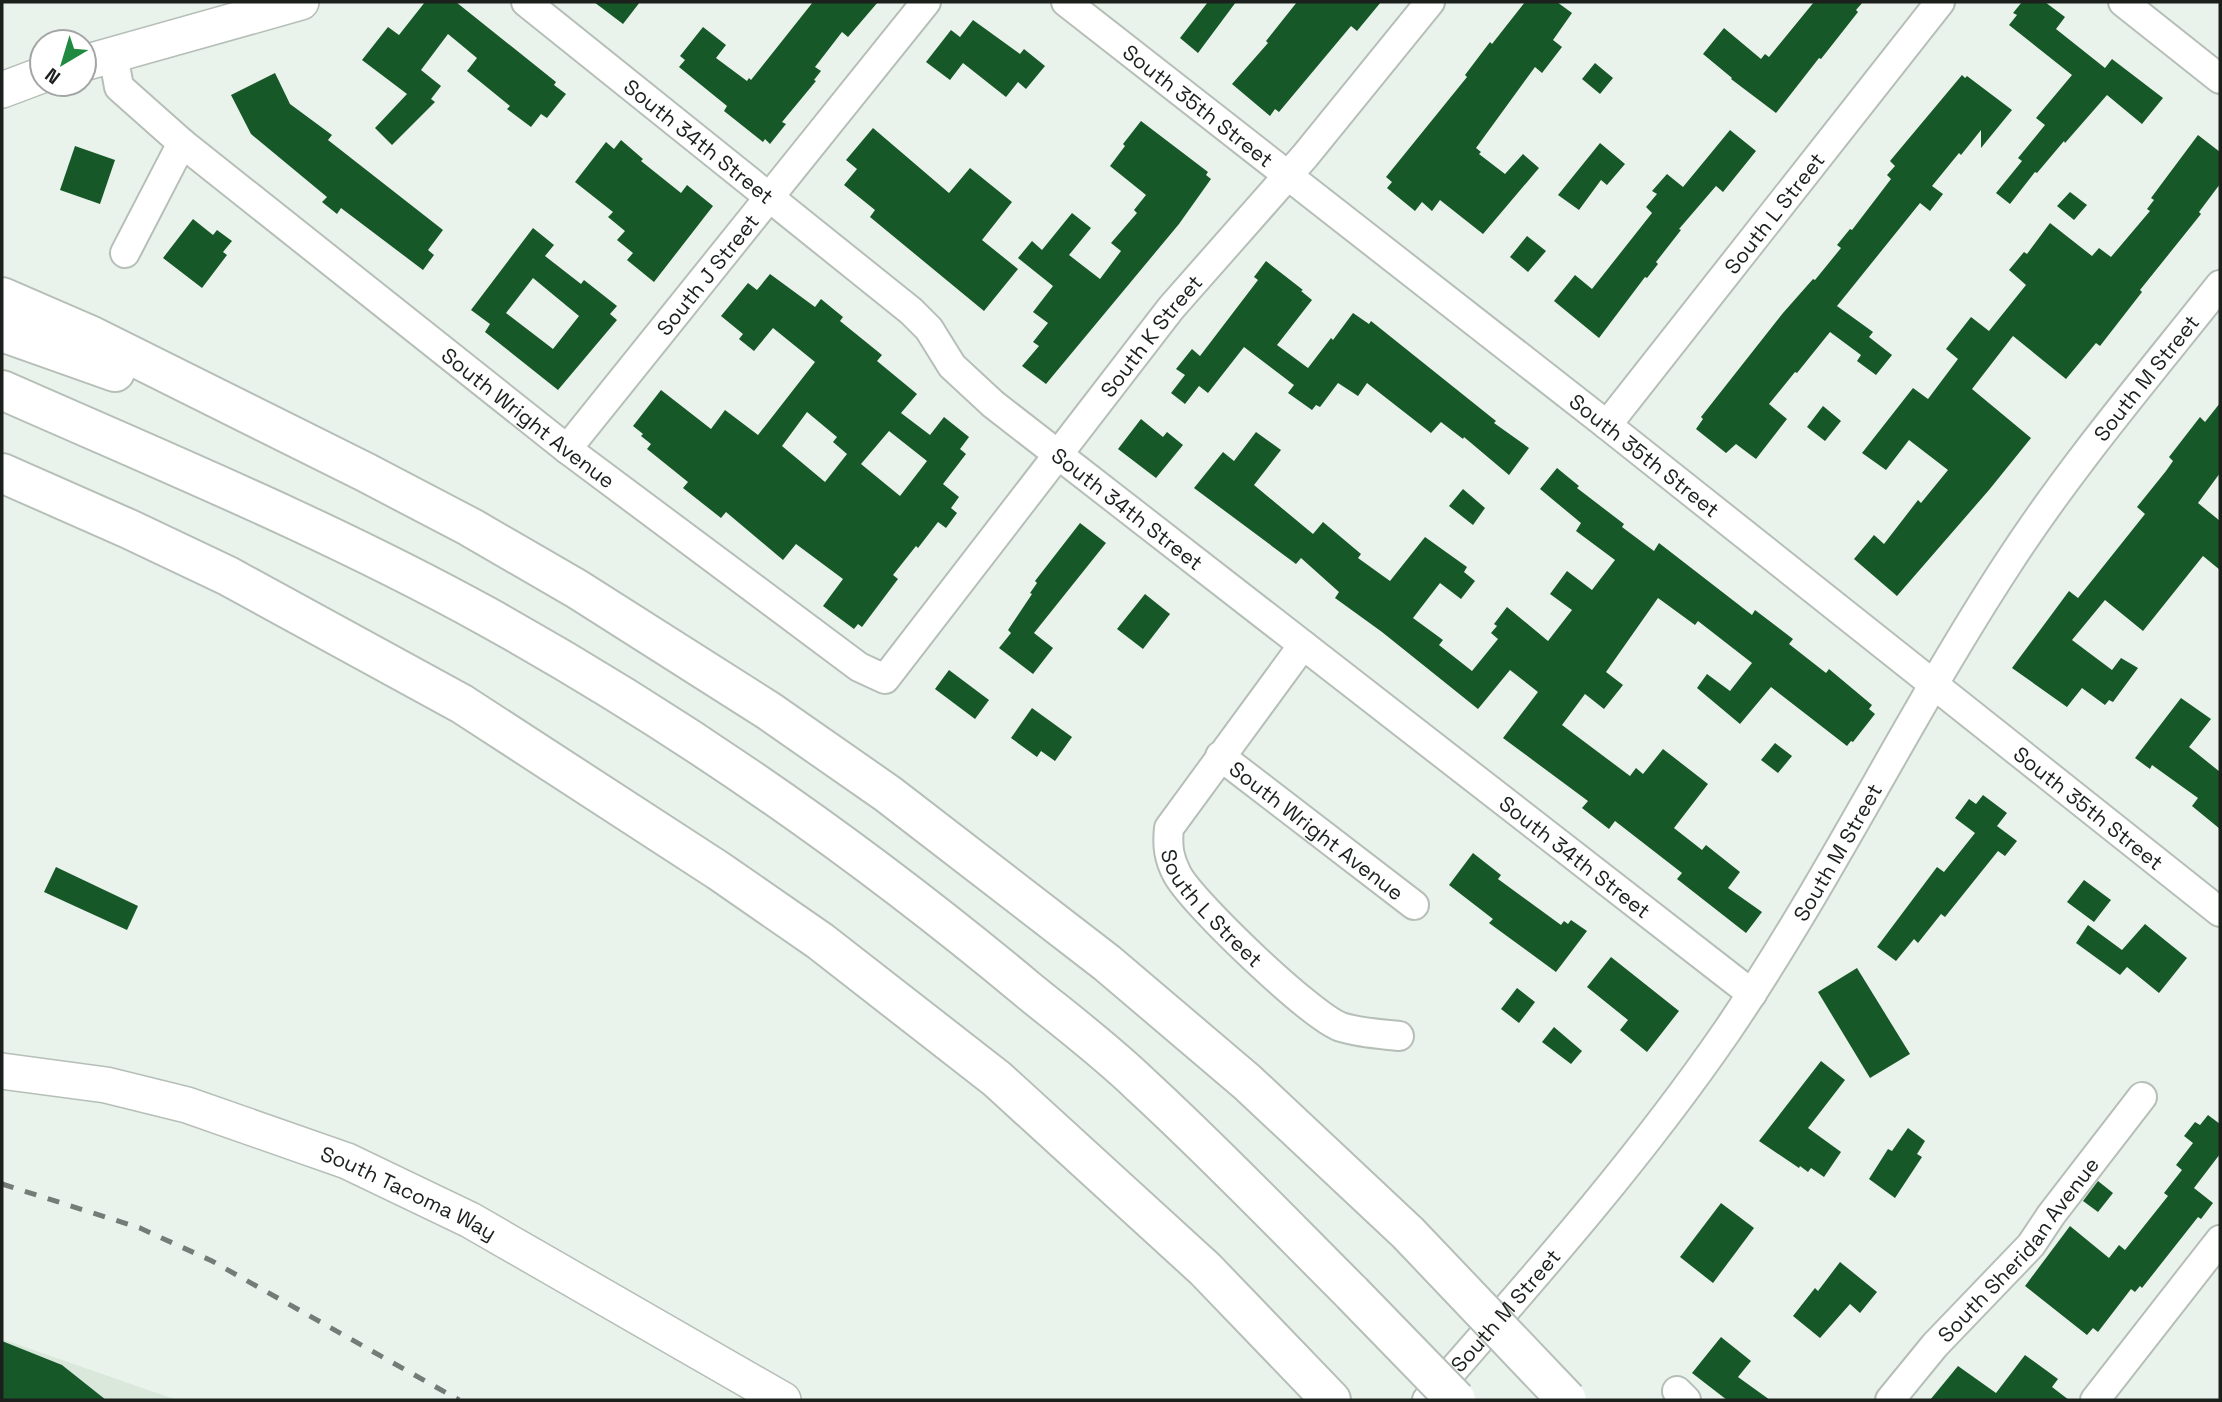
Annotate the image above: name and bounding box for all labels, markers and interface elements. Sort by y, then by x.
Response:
north arrow [28,28,98,98]
street label: South 35th Street [1118,38,1279,173]
text: N [40,62,66,90]
street label: South 34th Street [619,73,780,209]
street label: South L Street [1718,147,1830,279]
street label: South J Street [650,208,764,341]
street label: South K Street [1094,269,1208,402]
street label: South M Street [2087,309,2205,446]
street label: South Wright Avenue [436,341,621,494]
street label: South 35th Street [1564,387,1725,523]
street label: South 34th Street [1046,441,1209,576]
street label: South 35th Street [2008,740,2169,876]
street label: South Wright Avenue [1224,755,1409,906]
street label: South M Street [1787,779,1888,926]
street label: South 34th Street [1494,789,1656,924]
street label: South L Street [1155,847,1269,973]
street label: South Tacoma Way [317,1139,502,1246]
street label: South Sheridan Avenue [1932,1151,2105,1348]
street label: South M Street [1444,1243,1566,1377]

